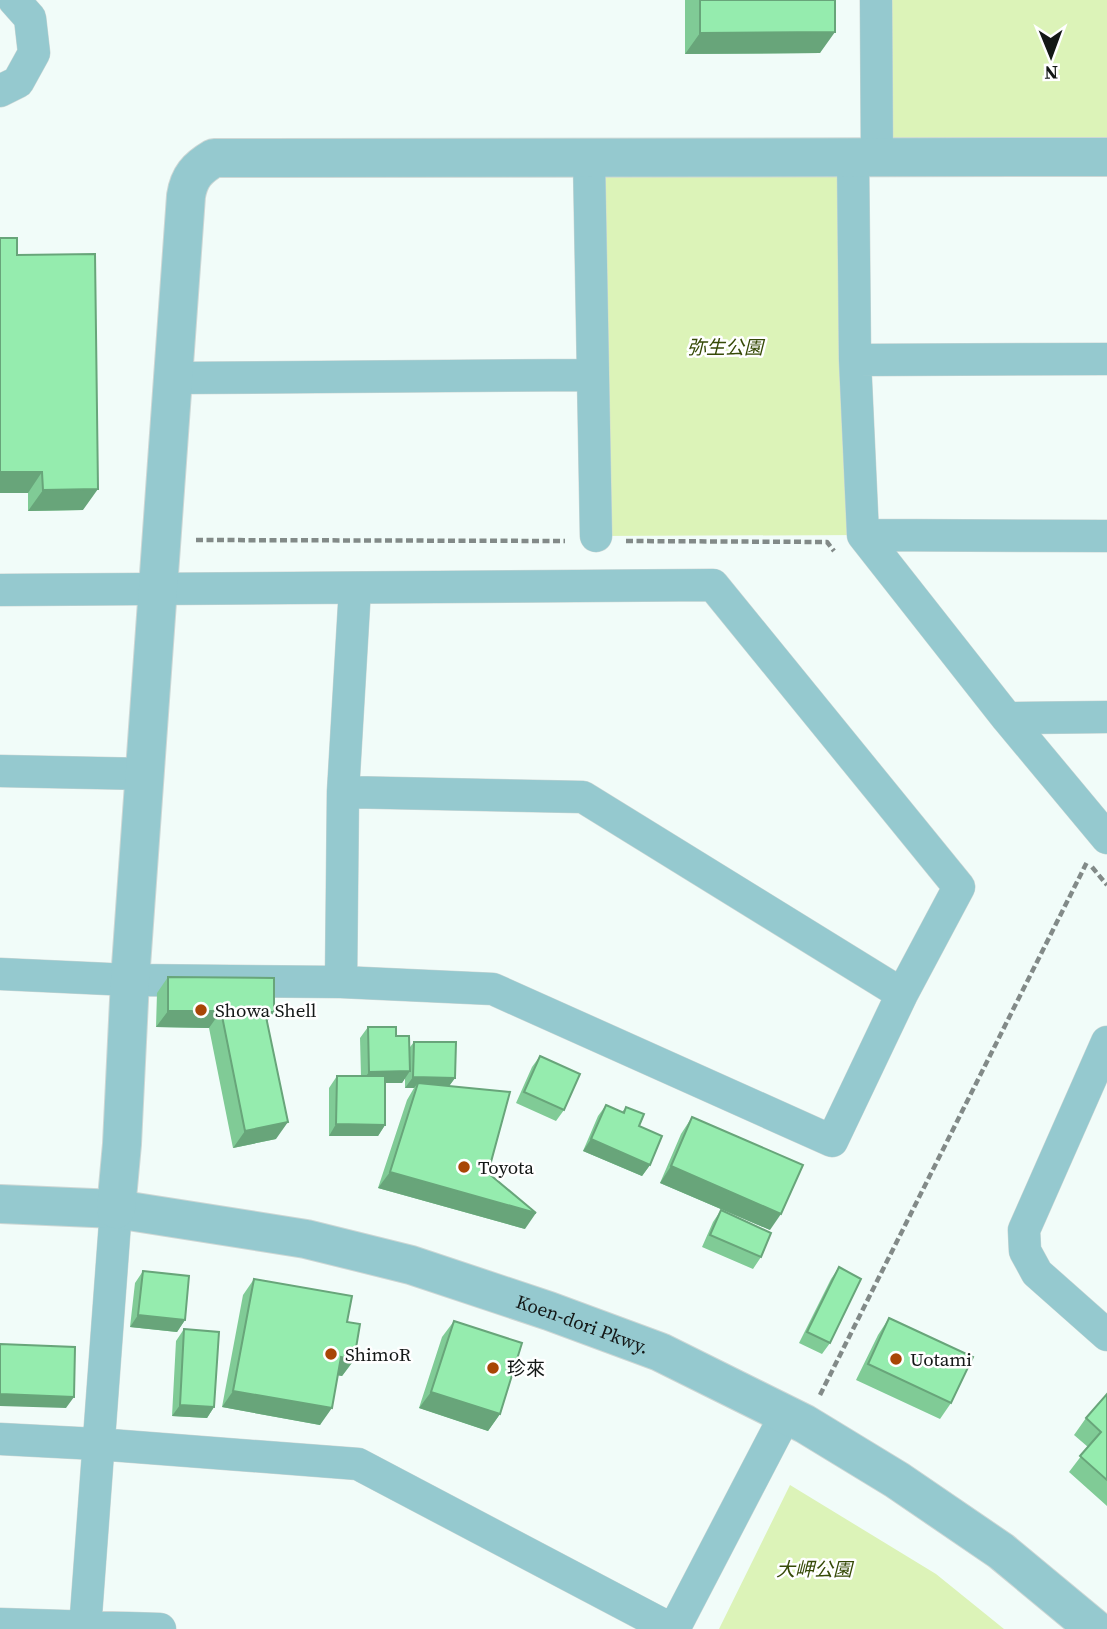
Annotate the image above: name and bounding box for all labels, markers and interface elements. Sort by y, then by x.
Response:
north arrow [1016,21,1086,91]
text: N [1044,60,1058,86]
park label: 弥生公園 [687,334,766,360]
place label: Showa Shell [215,997,317,1023]
marker: Showa Shell [193,1002,209,1018]
place label: Toyota [478,1154,534,1180]
marker: Toyota [456,1159,472,1175]
street label: Koen-dori Pkwy. [513,1288,653,1360]
place label: ShimoR [345,1341,412,1367]
marker: ShimoR [323,1346,339,1362]
place label: Uotami [910,1346,972,1372]
marker: Uotami [888,1351,904,1367]
place label: 珍來 [507,1355,545,1381]
marker: 珍來 [485,1360,501,1376]
park label: 大岬公園 [776,1556,855,1582]

